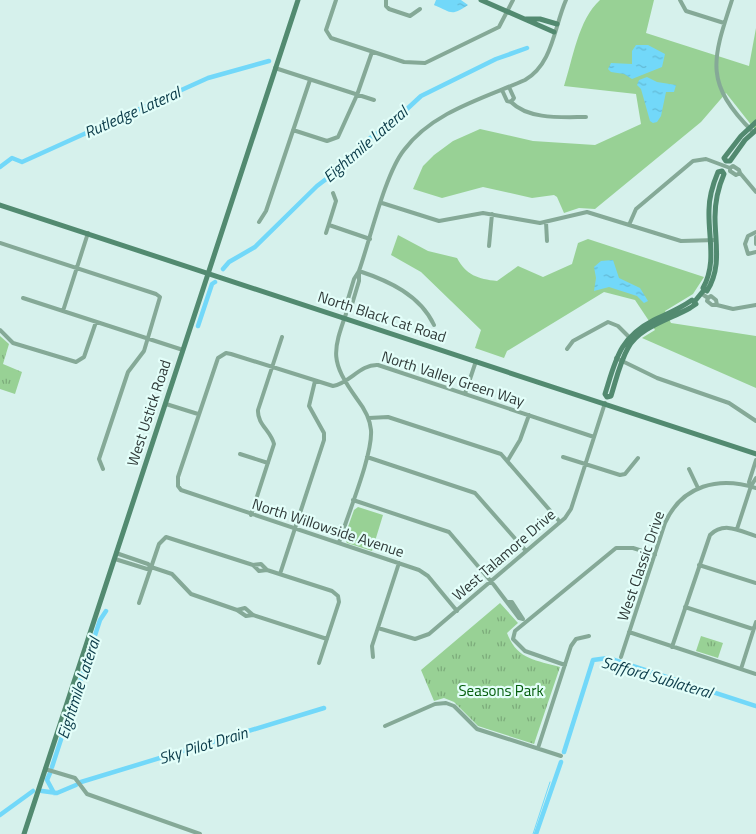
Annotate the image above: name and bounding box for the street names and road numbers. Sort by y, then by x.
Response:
street label: North Black Cat Road [315,285,449,348]
street label: North Valley Green Way [379,345,528,412]
street label: West Ustick Road [120,357,177,469]
street label: North Willowside Avenue [249,492,407,563]
street label: West Talamore Drive [447,503,560,606]
street label: West Classic Drive [611,508,670,624]

